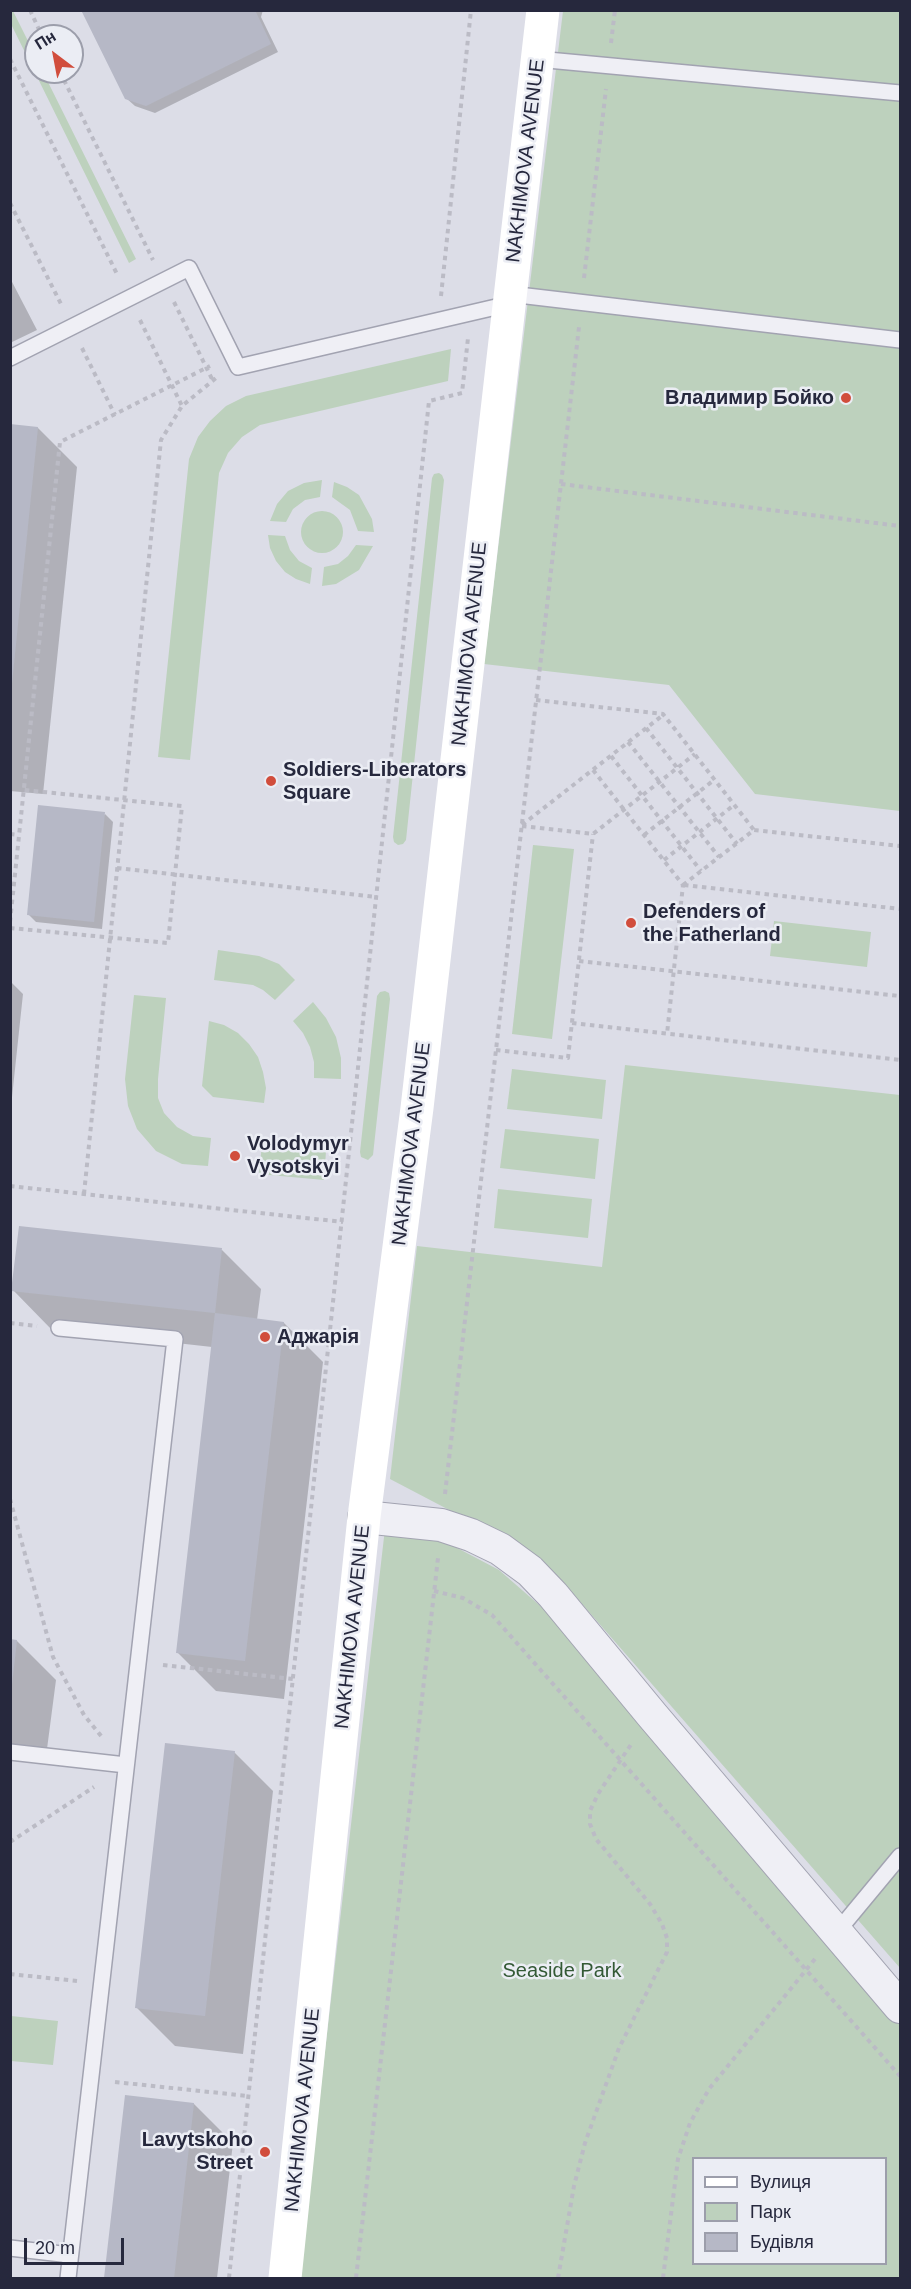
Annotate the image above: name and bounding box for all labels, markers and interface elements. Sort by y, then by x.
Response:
north arrow [24,24,84,84]
text: Пн [32,27,59,53]
street label: NAKHIMOVA AVENUE [502,58,550,264]
place label: Владимир Бойко [665,386,834,410]
marker: Владимир Бойко [839,391,853,405]
street label: NAKHIMOVA AVENUE [447,541,493,747]
place label: Soldiers-Liberators Square [283,758,466,805]
marker: Soldiers-Liberators Square [264,774,278,788]
place label: Defenders of the Fatherland [643,900,781,947]
marker: Defenders of the Fatherland [624,916,638,930]
street label: NAKHIMOVA AVENUE [388,1041,436,1247]
place label: Volodymyr Vysotskyi [247,1132,349,1179]
marker: Volodymyr Vysotskyi [228,1149,242,1163]
place label: Аджарія [277,1325,359,1349]
marker: Аджарія [258,1330,272,1344]
street label: NAKHIMOVA AVENUE [330,1524,376,1730]
park label: Seaside Park [503,1959,621,1983]
street label: NAKHIMOVA AVENUE [280,2007,326,2213]
place label: Lavytskoho Street [142,2128,253,2175]
marker: Lavytskoho Street [258,2145,272,2159]
legend [692,2157,887,2265]
text: Вулиця [750,2172,811,2192]
text: Парк [750,2202,791,2222]
scale bar [27,2226,128,2264]
text: Будівля [750,2232,814,2252]
text: 20 m [35,2238,75,2258]

